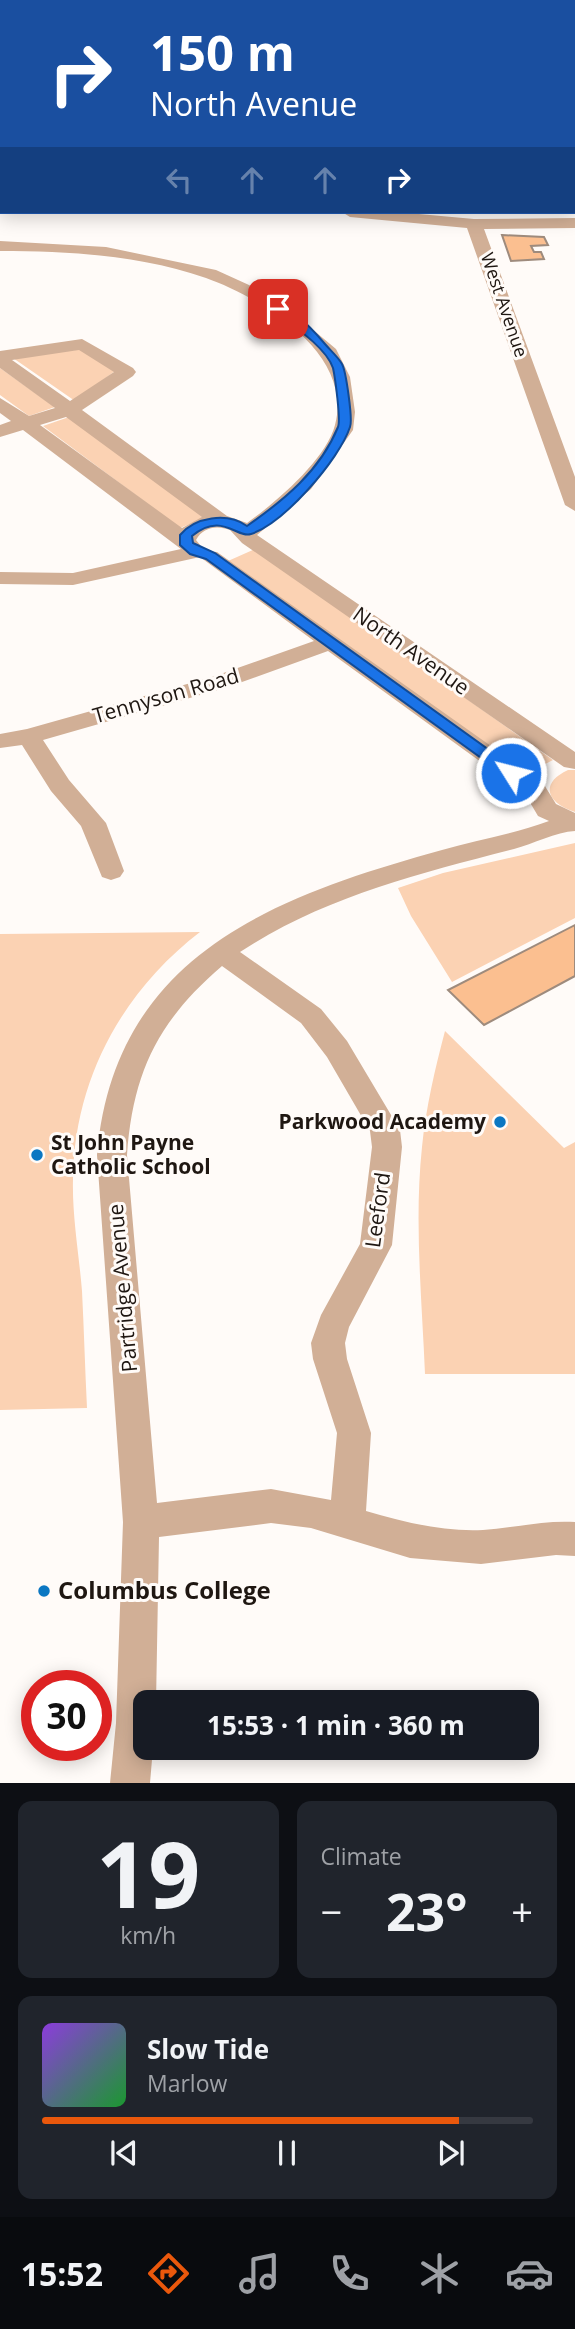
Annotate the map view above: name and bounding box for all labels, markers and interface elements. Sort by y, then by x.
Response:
text: 150 m [150,19,295,85]
icon: right [35,28,126,119]
text: North Avenue [150,82,357,125]
icon: left [160,161,198,199]
icon: ahead [233,161,271,199]
icon: ahead [306,161,344,199]
icon: right [379,161,417,199]
street label: West Avenue [476,249,534,360]
pin [248,279,308,339]
icon: arrive [259,290,297,328]
street label: North Avenue [348,600,475,701]
street label: Tennyson Road [89,661,242,729]
position arrow [474,736,548,810]
place label: Parkwood Academy [279,1107,486,1135]
marker: Parkwood Academy [492,1114,508,1130]
place label: St John Payne Catholic School [51,1128,211,1180]
marker: St John Payne Catholic School [29,1147,45,1163]
street label: Leeford [358,1170,396,1249]
street label: Partridge Avenue [101,1203,143,1373]
place label: Columbus College [58,1573,271,1606]
marker: Columbus College [36,1583,52,1599]
speed limit sign: 30 [21,1670,112,1761]
text: 15:53 · 1 min · 360 m [207,1707,465,1743]
text: 19 [96,1811,200,1935]
text: Climate [321,1840,402,1872]
text: 23° [386,1875,468,1946]
text: − [321,1885,342,1937]
text: + [511,1885,533,1937]
text: km/h [120,1919,176,1951]
text: Slow Tide [147,2031,269,2067]
text: Marlow [147,2067,227,2099]
icon: previous [105,2134,143,2172]
icon: pause [268,2134,306,2172]
icon: next [432,2134,470,2172]
icon: directions [144,2249,193,2298]
icon: music [235,2249,284,2298]
icon: phone [325,2249,374,2298]
icon: climate [415,2249,464,2298]
icon: car [505,2249,554,2298]
text: 15:52 [21,2252,103,2295]

